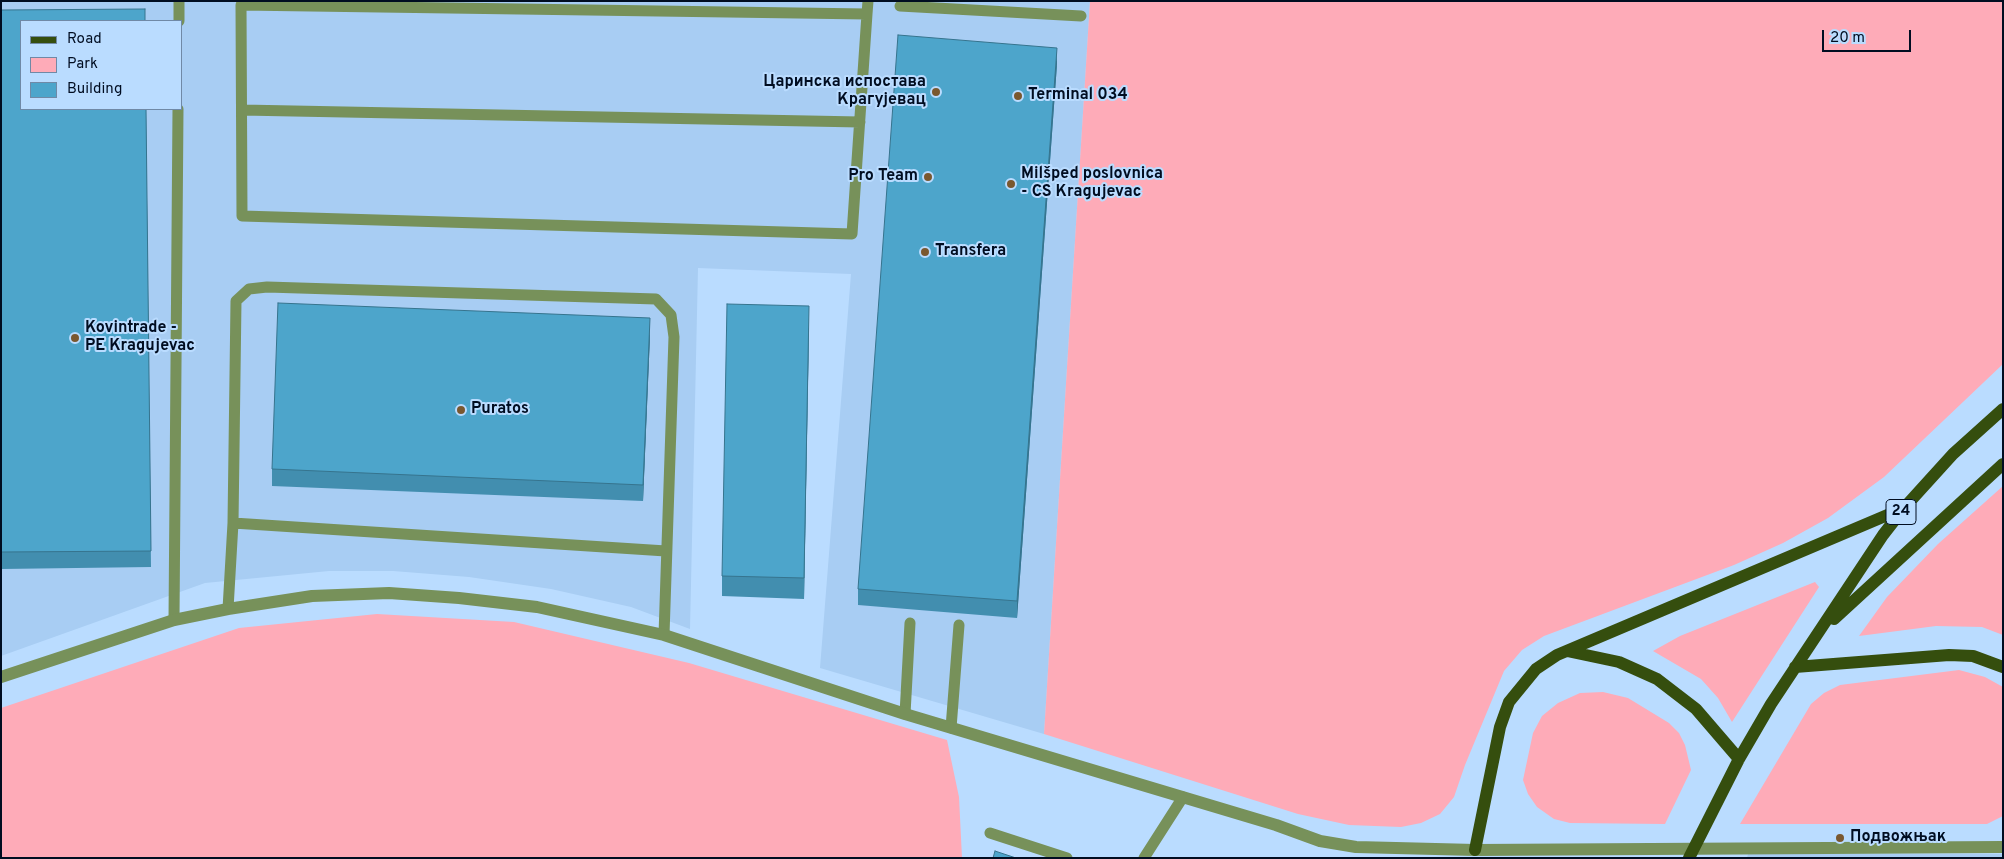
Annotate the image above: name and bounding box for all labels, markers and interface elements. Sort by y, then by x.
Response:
legend [20,20,182,110]
scale bar [1824,20,1913,52]
text: 20 m [1830,29,1865,48]
text: Road [67,30,102,49]
text: Park [67,55,98,74]
place label: Царинска испостава Крагујевац [763,73,926,111]
text: Building [67,80,122,99]
marker: Царинска испостава Крагујевац [930,86,942,98]
place label: Terminal 034 [1028,86,1128,106]
marker: Terminal 034 [1012,90,1024,102]
place label: Milšped poslovnica - CS Kragujevac [1021,165,1163,203]
place label: Pro Team [848,167,918,187]
marker: Pro Team [922,171,934,183]
marker: Milšped poslovnica - CS Kragujevac [1005,178,1017,190]
place label: Transfera [935,242,1006,262]
marker: Transfera [919,246,931,258]
place label: Kovintrade - PE Kragujevac [85,319,195,357]
marker: Kovintrade - PE Kragujevac [69,332,81,344]
place label: Puratos [471,400,529,420]
marker: Puratos [455,404,467,416]
road number: 24 [1886,500,1916,524]
place label: Подвожњак [1850,828,1946,848]
marker: Подвожњак [1834,832,1846,844]

